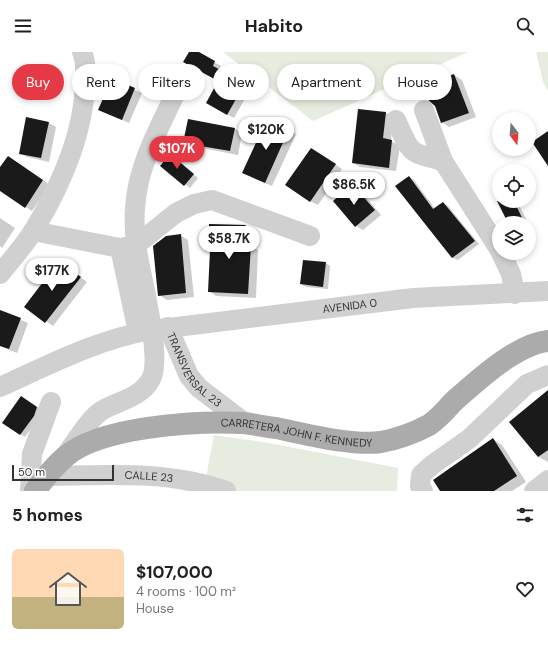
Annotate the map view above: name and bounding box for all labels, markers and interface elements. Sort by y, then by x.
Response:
text: Habito [245,14,303,38]
icon: menu [12,15,34,37]
icon: search [514,15,536,37]
chip: Buy [12,64,64,100]
chip: Rent [72,64,130,100]
chip: Filters [138,64,205,100]
chip: New [213,64,269,100]
chip: Apartment [277,64,375,100]
chip: House [383,64,452,100]
north arrow [492,112,536,156]
map controls [492,112,536,260]
pin: $120K [238,117,294,151]
text: $120K [247,121,285,138]
pin: $107K [149,136,205,170]
text: $107K [158,140,196,157]
button: locate [492,164,536,208]
pin: $86.5K [321,172,387,206]
text: $86.5K [332,176,376,193]
button: layers [492,216,536,260]
pin: $58.7K [196,226,262,260]
text: $58.7K [208,230,250,247]
pin: $177K [24,258,80,292]
text: $177K [34,262,70,279]
street label: AVENIDA 0 [322,295,378,316]
street label: TRANSVERSAL 23 [164,330,224,410]
street label: CARRETERA JOHN F. KENNEDY [221,416,373,450]
scale bar [12,463,114,482]
text: 50 m [18,465,45,479]
street label: CALLE 23 [124,468,174,485]
text: 5 homes [12,504,83,526]
icon: filters [514,504,536,526]
text: $107,000 [136,561,213,583]
icon: home [44,565,92,613]
icon: heart [514,578,536,600]
text: 4 rooms · 100 m² [136,583,236,600]
text: House [136,600,174,617]

